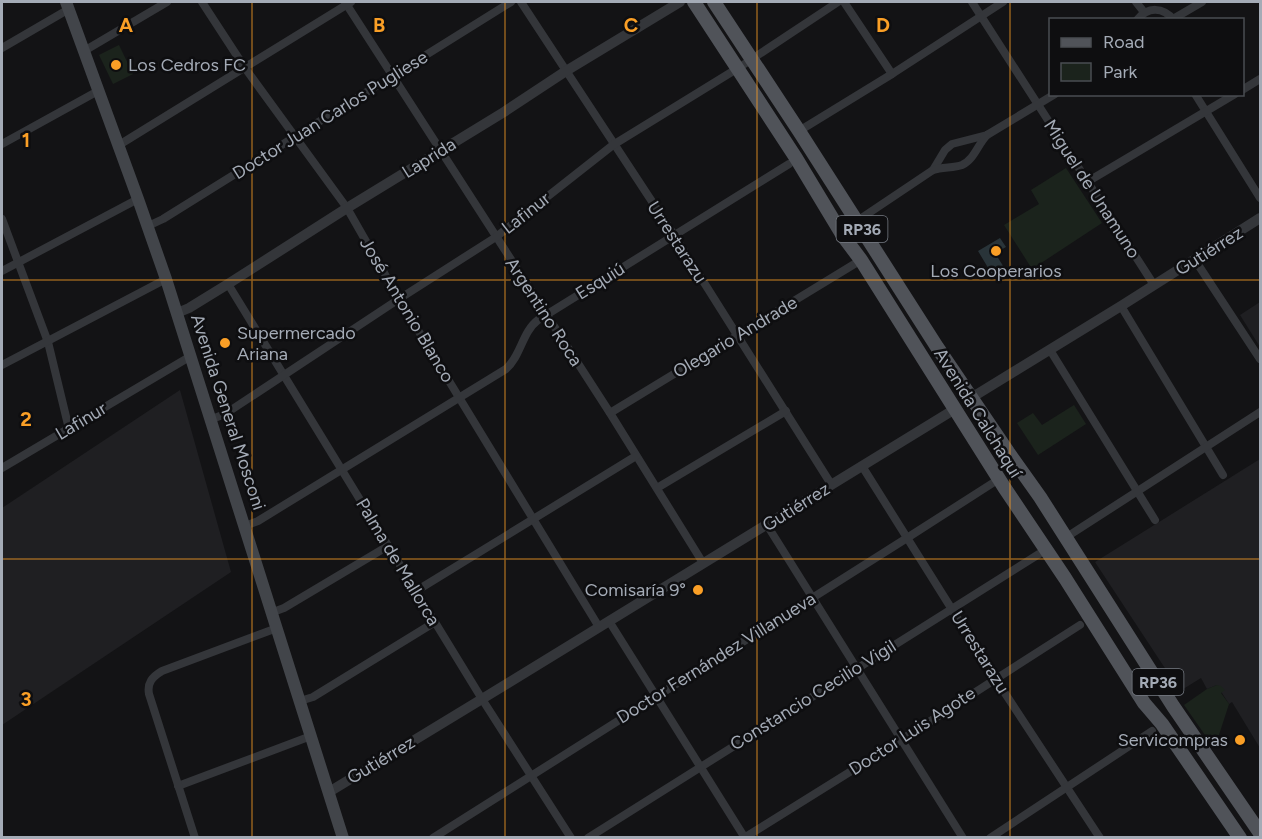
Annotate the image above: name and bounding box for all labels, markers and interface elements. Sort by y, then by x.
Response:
text: A [119,13,134,37]
text: B [373,13,385,37]
text: C [624,13,638,37]
text: D [876,13,890,37]
legend [1049,18,1244,96]
text: Road [1103,31,1144,53]
street label: Doctor Juan Carlos Pugliese [228,46,432,184]
place label: Los Cedros FC [128,54,246,76]
marker: Los Cedros FC [109,58,123,72]
text: Park [1103,61,1138,83]
street label: Miguel de Unamuno [1039,116,1145,262]
text: 1 [22,128,30,152]
street label: Laprida [398,133,460,183]
street label: Lafinur [497,187,555,239]
street label: Urrestarazu [642,197,712,287]
road number: RP36 [836,216,888,242]
street label: Gutiérrez [1171,222,1247,280]
street label: José Antonio Blanco [355,233,459,387]
marker: Los Cooperarios [989,244,1003,258]
street label: Argentino Roca [501,253,587,371]
street label: Esquiú [571,257,629,305]
place label: Los Cooperarios [930,260,1062,282]
street label: Olegario Andrade [669,291,801,383]
street label: Avenida General Mosconi [186,311,270,513]
place label: Supermercado Ariana [237,322,356,365]
marker: Supermercado Ariana [218,336,232,350]
street label: Avenida Calchaquí [929,344,1027,483]
street label: Lafinur [52,397,110,445]
text: 2 [20,407,32,431]
street label: Gutiérrez [758,478,834,536]
street label: Palma de Mallorca [351,494,445,630]
place label: Comisaría 9° [585,579,686,601]
marker: Comisaría 9° [691,583,705,597]
street label: Doctor Fernández Villanueva [612,588,820,728]
street label: Urrestarazu [946,607,1014,697]
street label: Constancio Cecilio Vigil [726,635,900,755]
road number: RP36 [1132,669,1184,695]
street label: Doctor Luis Agote [845,682,980,780]
text: 3 [20,687,32,711]
place label: Servicompras [1118,729,1228,751]
street label: Gutiérrez [343,731,419,789]
marker: Servicompras [1233,733,1247,747]

